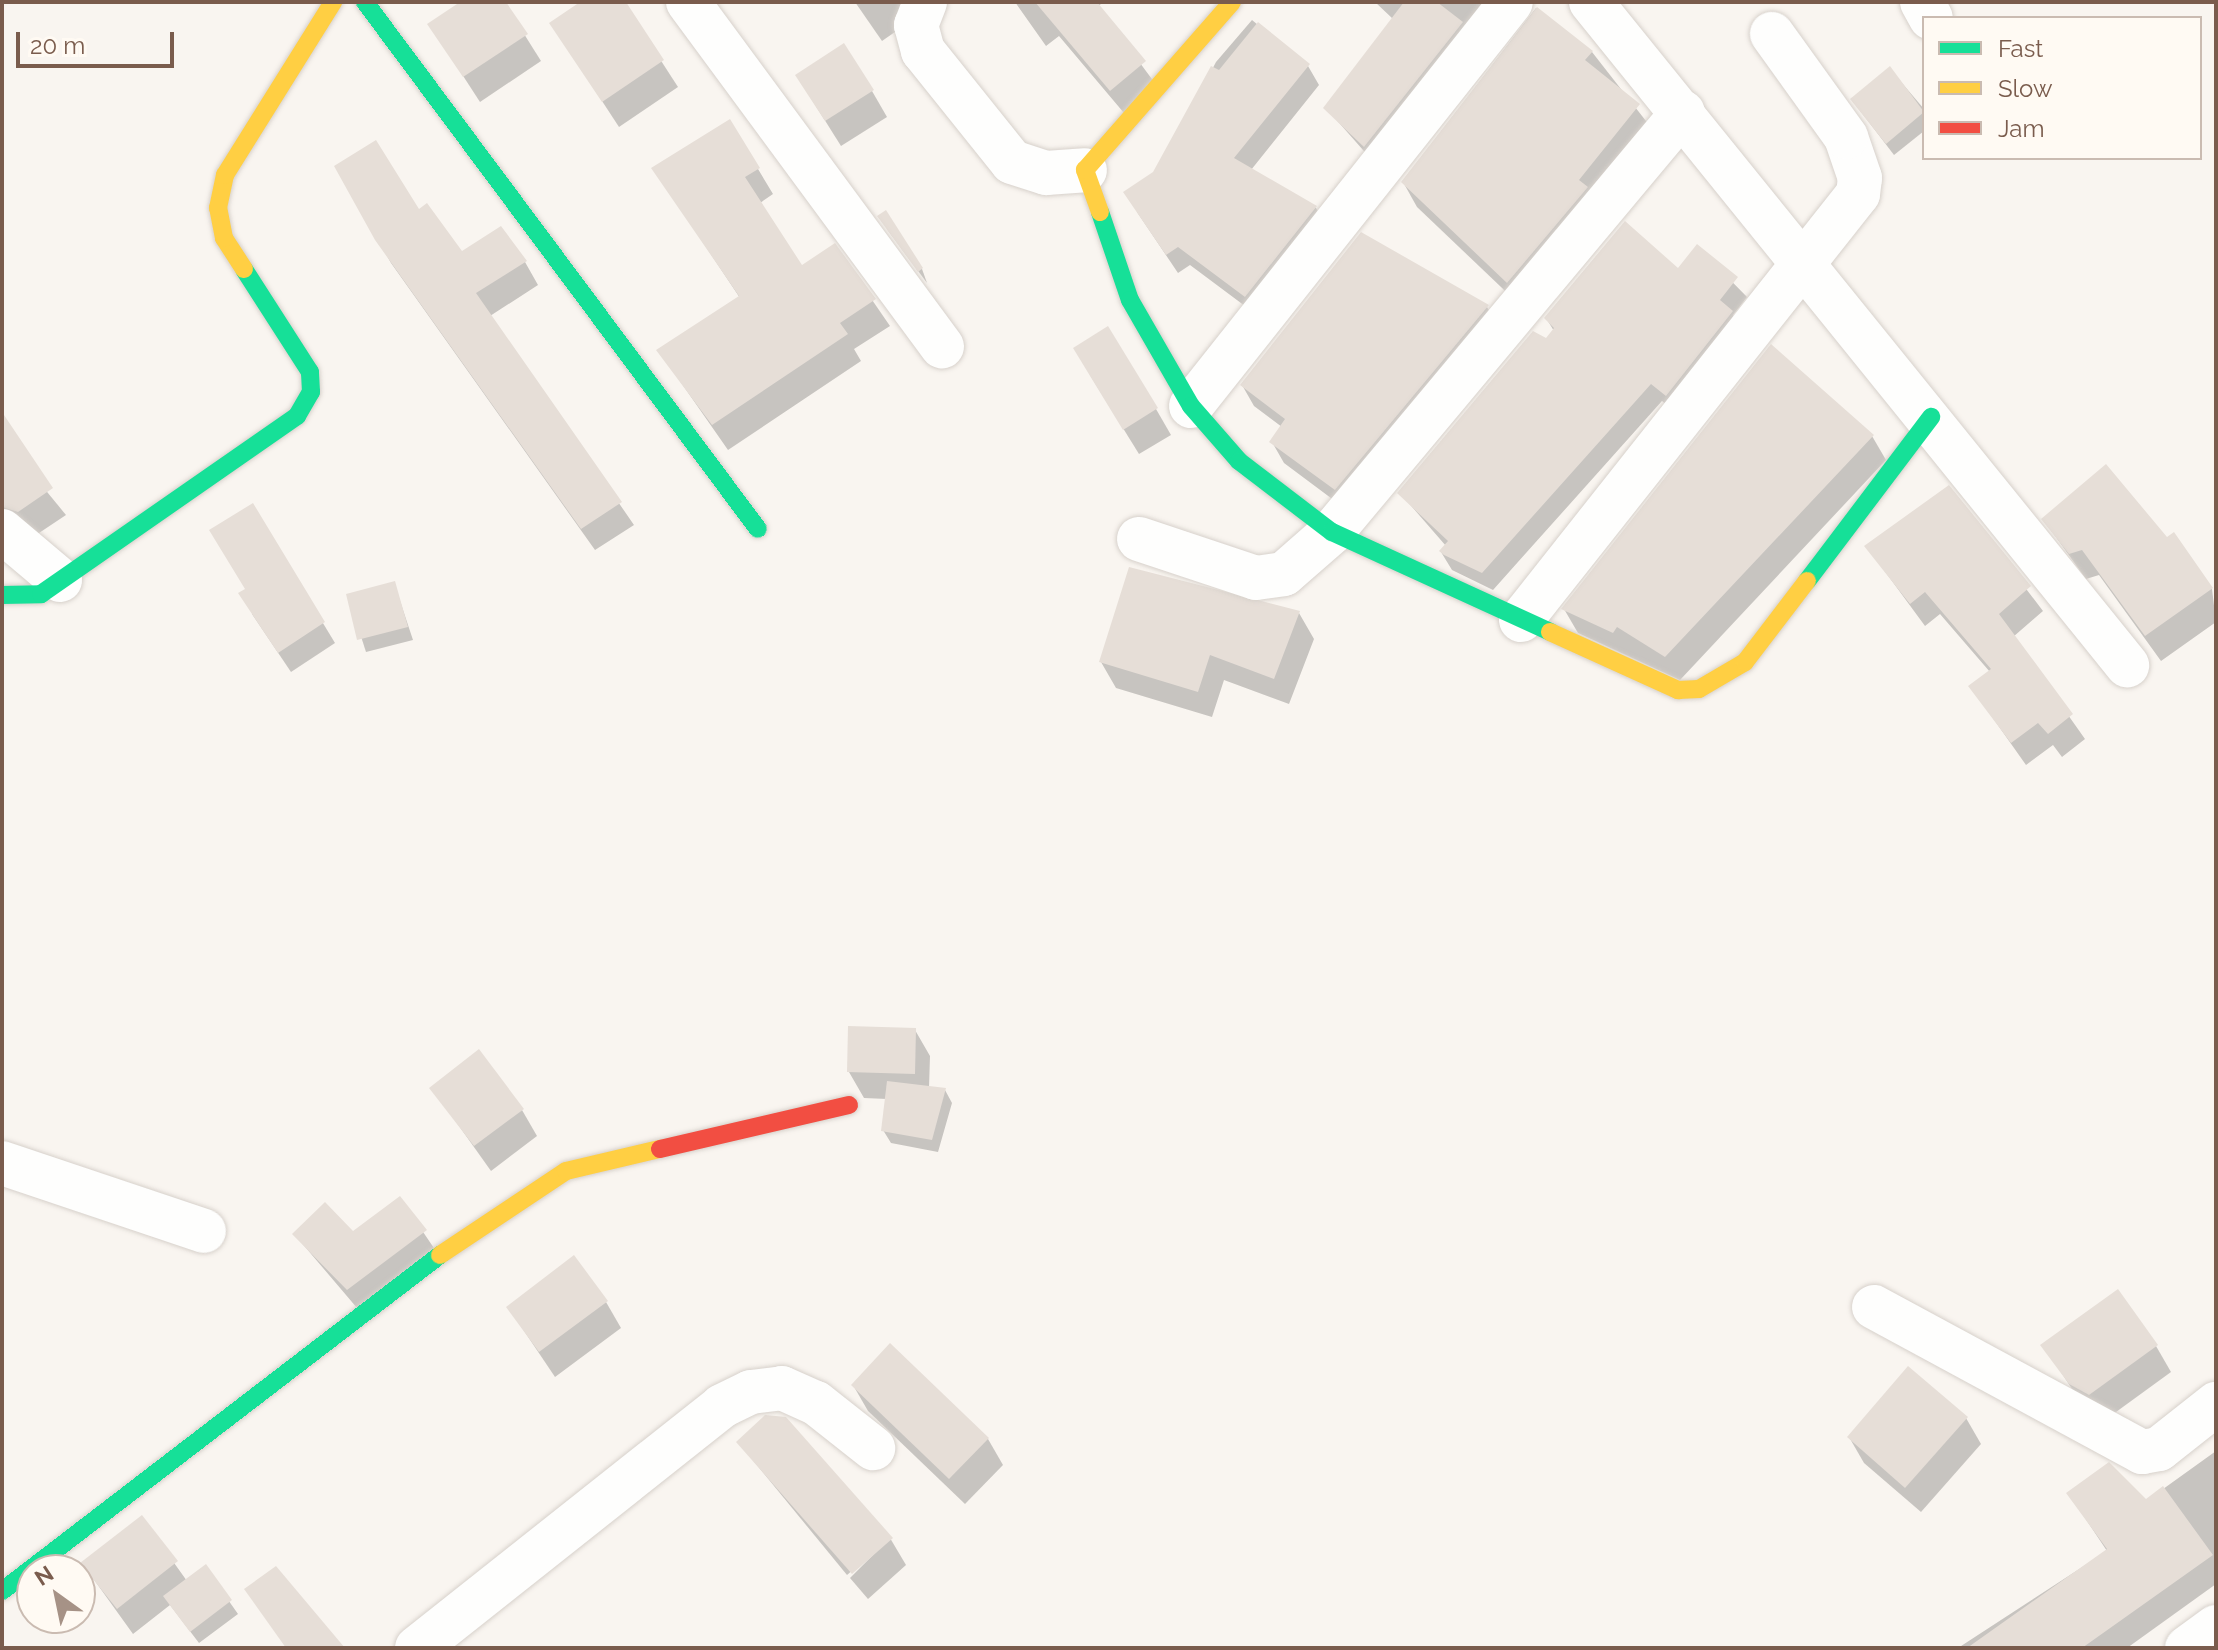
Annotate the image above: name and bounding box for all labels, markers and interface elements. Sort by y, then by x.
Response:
scale bar [20,16,178,66]
legend [1922,16,2202,160]
text: 20 m [30,31,85,60]
text: Fast [1998,34,2043,63]
text: Slow [1998,74,2052,103]
text: Jam [1998,114,2044,143]
north arrow [16,1554,96,1634]
text: N [30,1560,58,1591]

